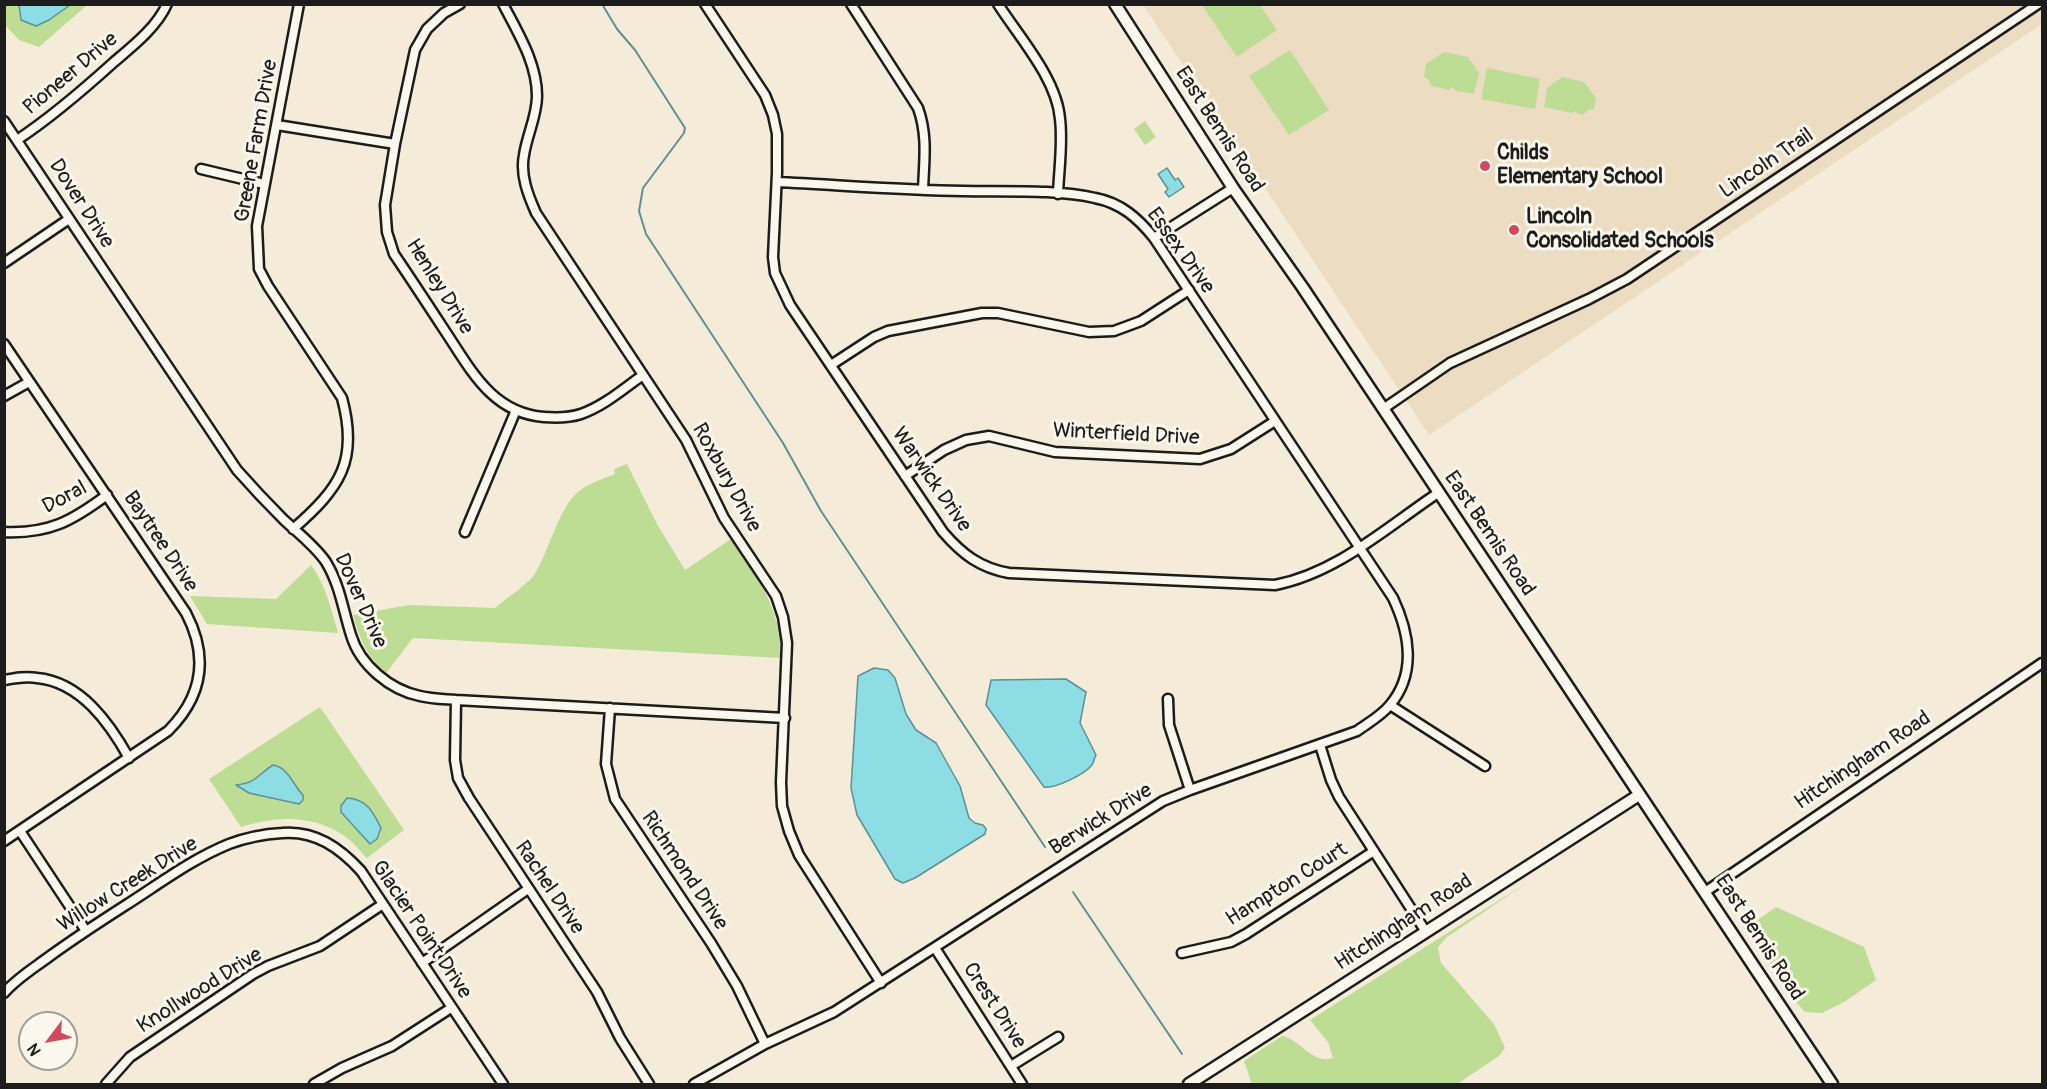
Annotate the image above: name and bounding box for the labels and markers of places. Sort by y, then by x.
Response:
place label: Childs Elementary School [1497,141,1663,191]
marker: Childs Elementary School [1478,159,1492,173]
place label: Lincoln Consolidated Schools [1526,205,1714,255]
marker: Lincoln Consolidated Schools [1507,223,1521,237]

